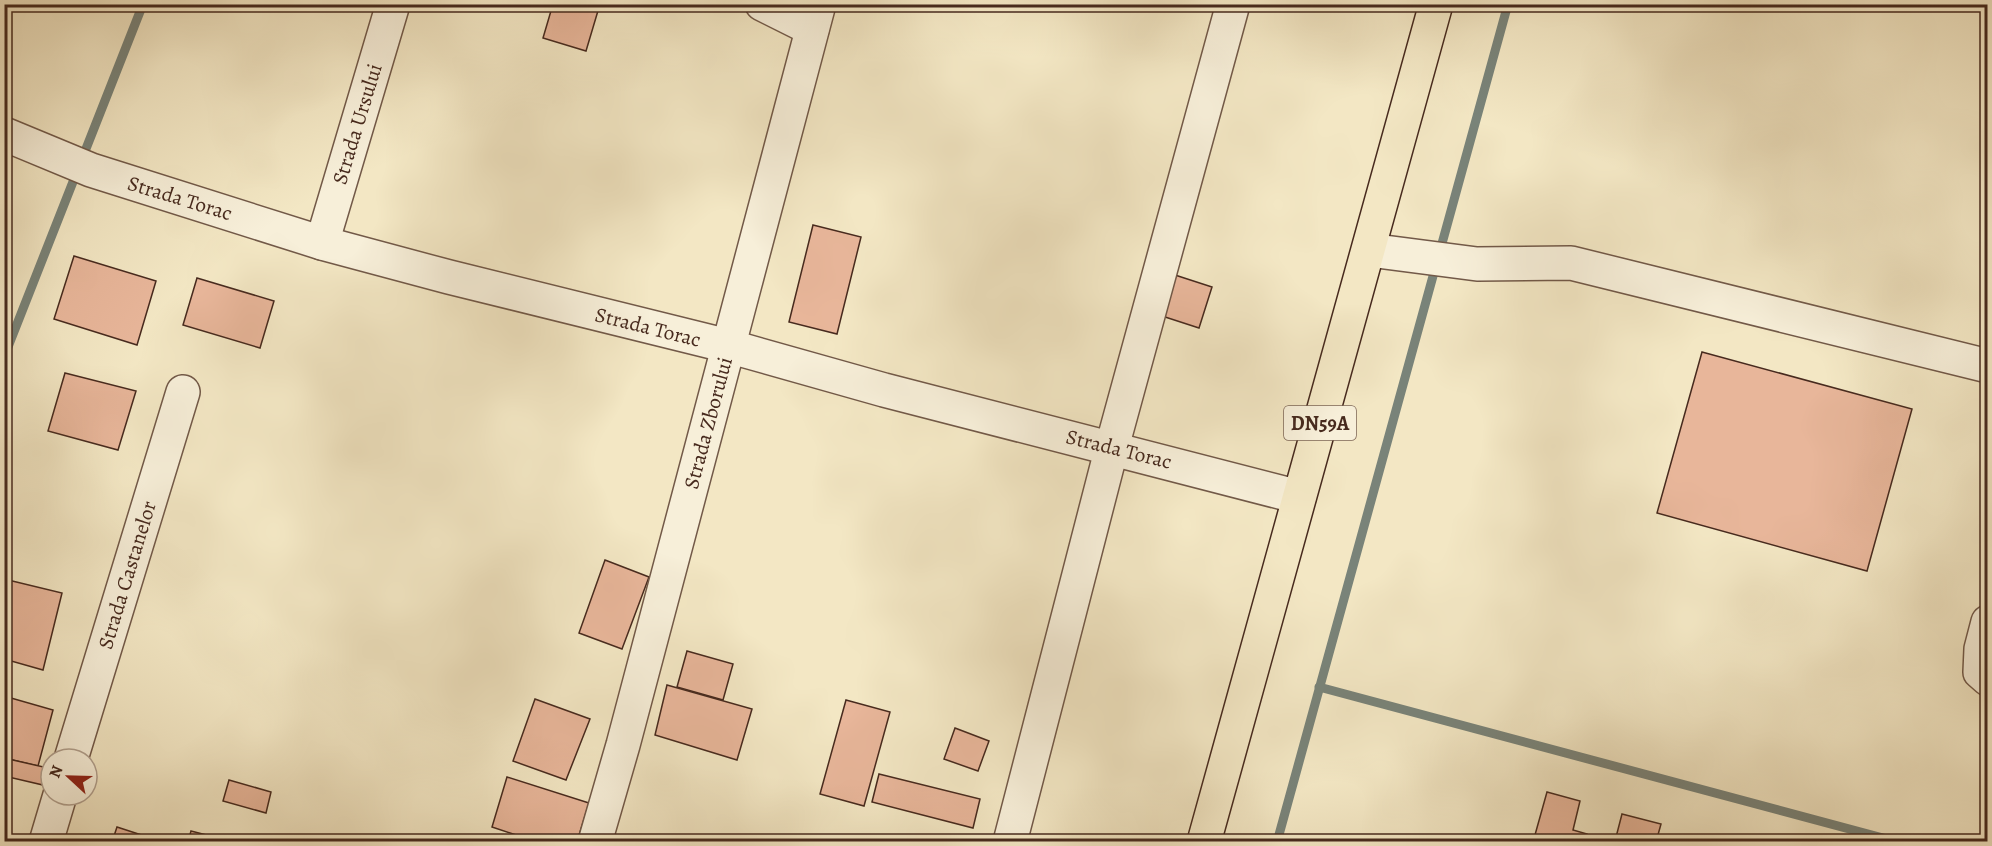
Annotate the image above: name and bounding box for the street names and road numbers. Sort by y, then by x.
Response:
street label: Strada Ursului [325,60,389,188]
street label: Strada Torac [124,169,236,227]
street label: Strada Torac [592,300,704,354]
street label: Strada Zborului [677,354,739,492]
road number: DN59A [1284,406,1356,440]
street label: Strada Torac [1063,422,1175,476]
street label: Strada Castanelor [91,497,163,653]

